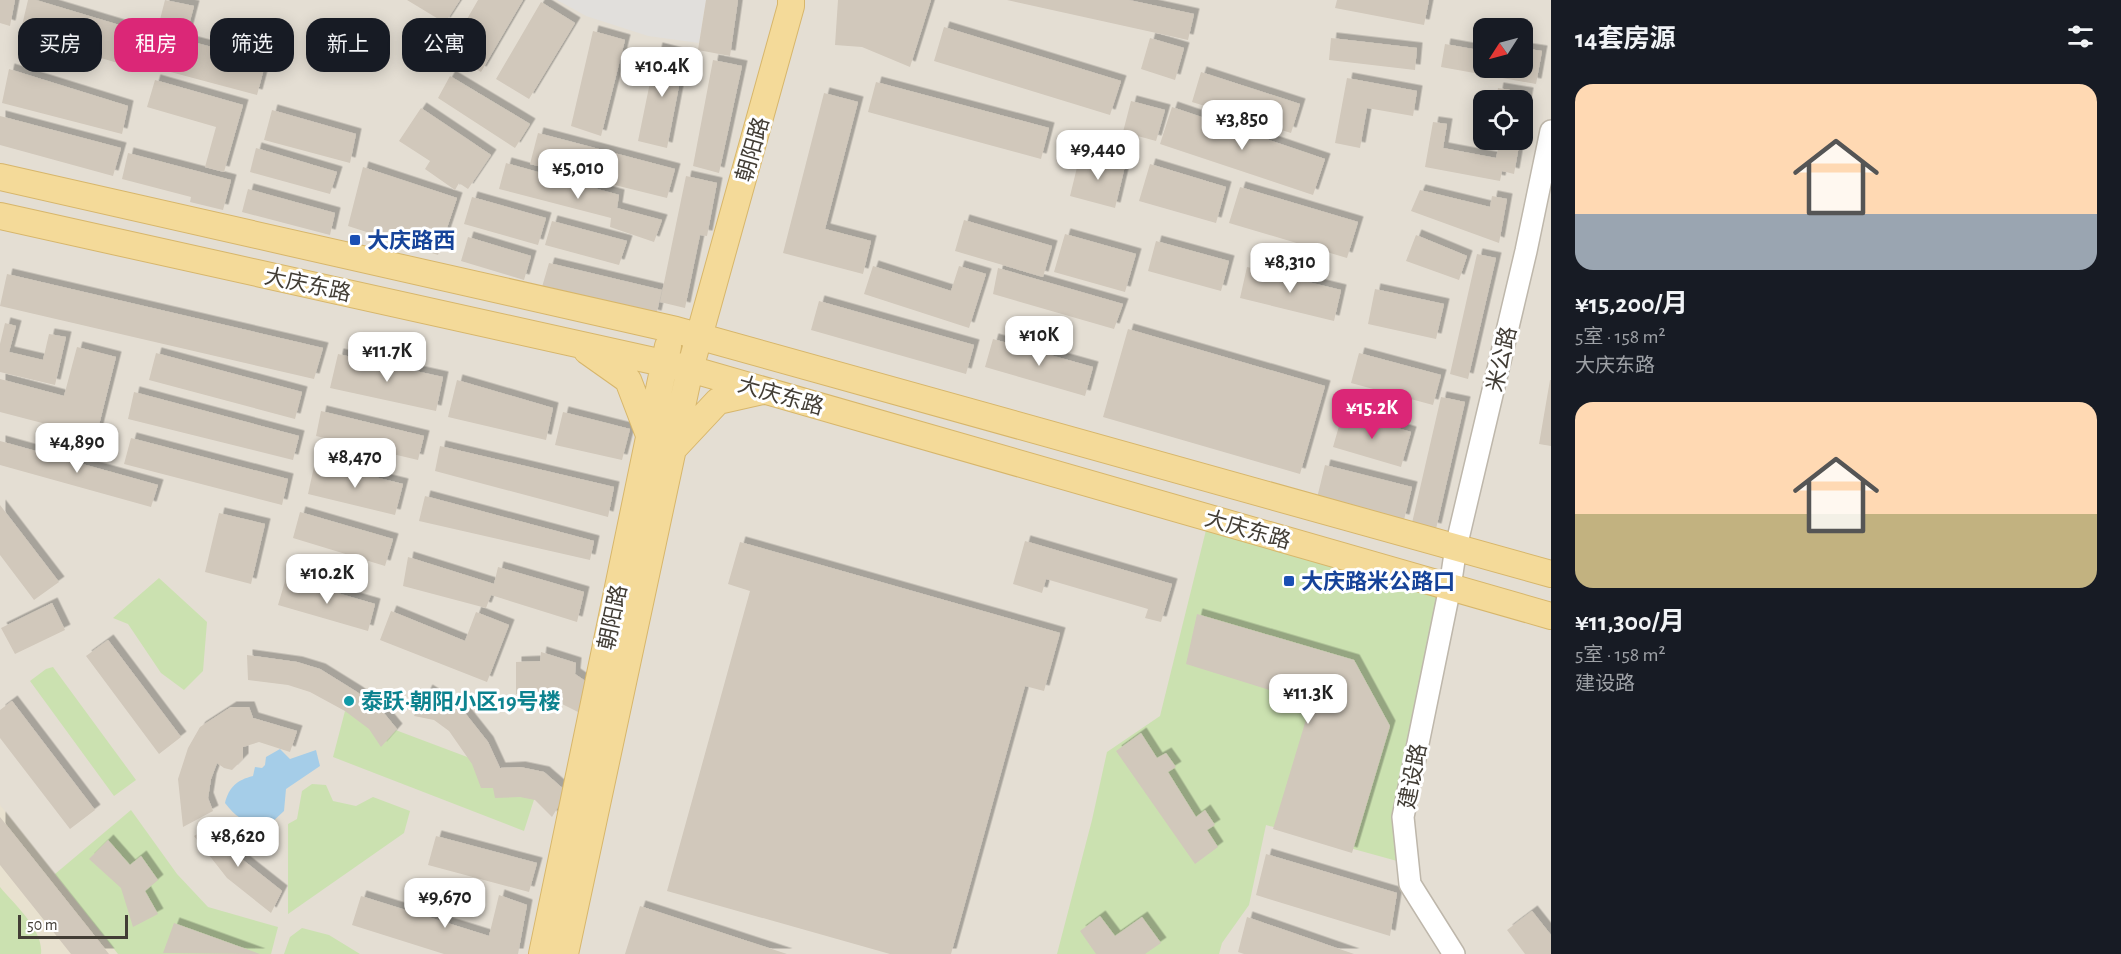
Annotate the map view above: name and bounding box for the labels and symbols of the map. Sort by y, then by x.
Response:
north arrow [1473,18,1533,78]
pin: ¥10.4K [613,47,711,98]
pin: ¥3,850 [1193,100,1291,151]
street label: 朝阳路 [732,114,773,184]
pin: ¥9,440 [1049,130,1147,181]
pin: ¥5,010 [529,149,627,200]
place label: 大庆路西 [367,229,455,252]
marker: 大庆路西 [348,233,362,247]
pin: ¥8,310 [1241,243,1339,294]
street label: 大庆东路 [262,264,353,305]
pin: ¥10K [1003,316,1075,367]
street label: 米公路 [1483,324,1520,394]
pin: ¥11.7K [338,332,436,383]
street label: 大庆东路 [735,372,826,419]
pin: ¥15.2K [1323,389,1421,440]
pin: ¥4,890 [28,423,126,474]
pin: ¥8,470 [306,438,404,489]
street label: 大庆东路 [1202,506,1293,553]
pin: ¥10.2K [278,554,376,605]
place label: 大庆路米公路口 [1301,570,1455,593]
marker: 大庆路米公路口 [1282,574,1296,588]
street label: 朝阳路 [594,582,631,652]
pin: ¥11.3K [1259,674,1357,725]
place label: 泰跃·朝阳小区19号楼 [361,690,561,713]
marker: 泰跃·朝阳小区19号楼 [342,694,356,708]
street label: 建设路 [1395,741,1430,811]
pin: ¥8,620 [189,817,287,868]
pin: ¥9,670 [396,878,494,929]
scale bar [18,912,128,940]

